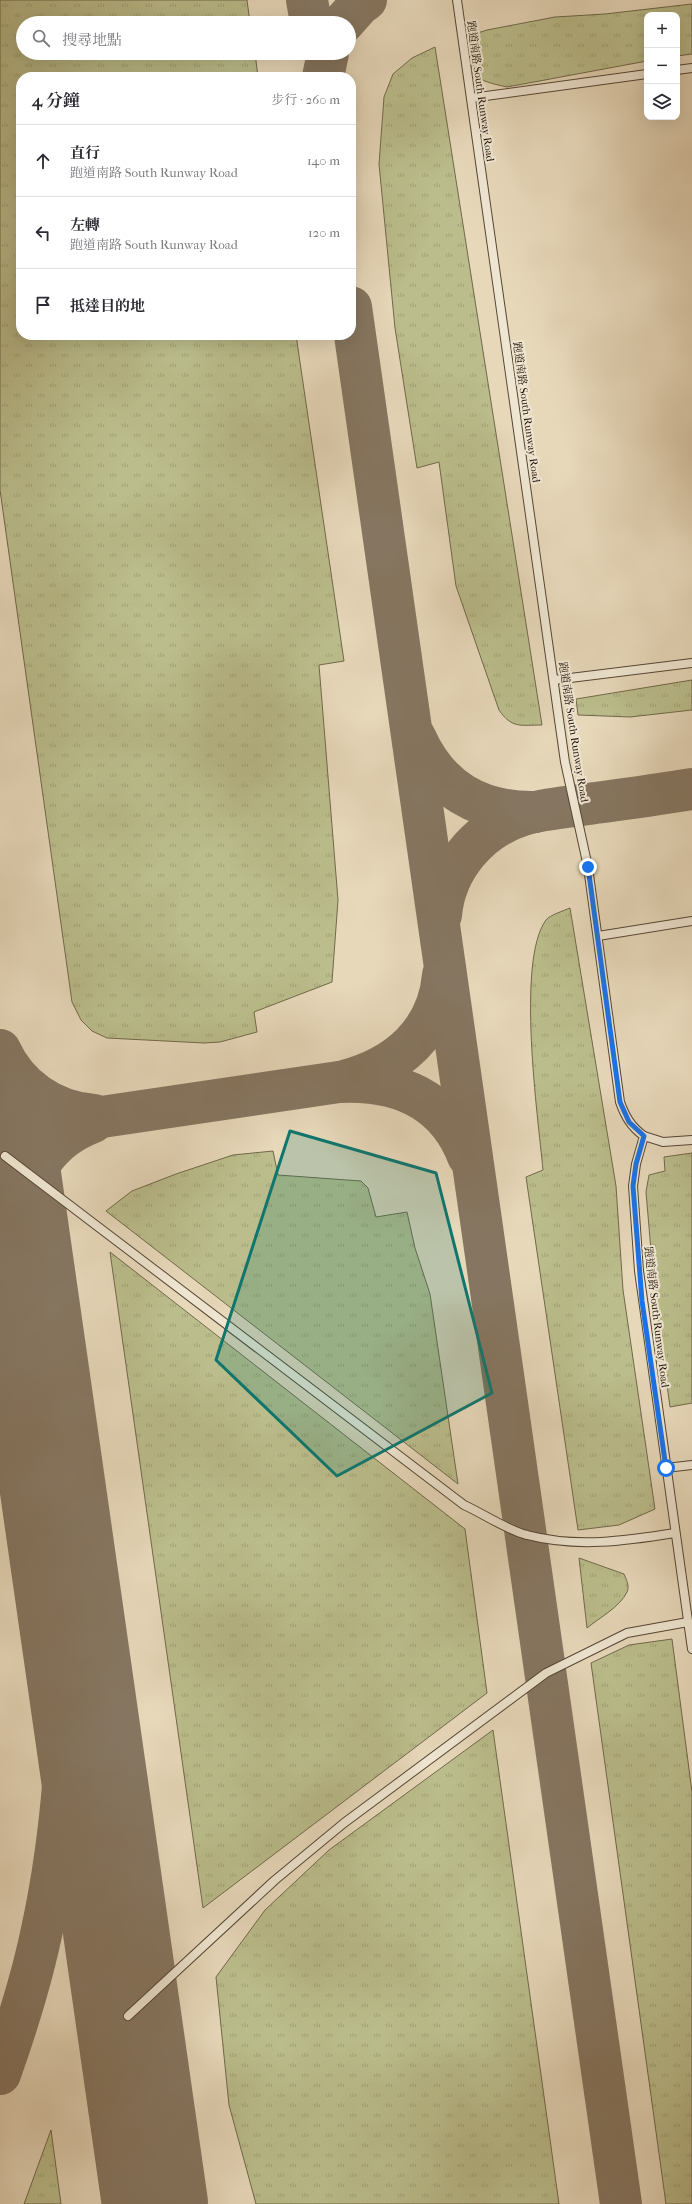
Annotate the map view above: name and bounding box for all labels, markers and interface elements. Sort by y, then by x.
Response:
map controls [644,12,680,120]
button: + [644,12,680,48]
search box [16,16,356,60]
street label: 跑道南路 South Runway Road [464,20,497,163]
icon: search [30,27,52,49]
text: 搜尋地點 [62,31,122,49]
button: − [644,48,680,84]
button: layers [644,84,680,120]
text: 4 分鐘 [32,90,80,110]
text: 步行 · 260 m [271,92,340,107]
text: 直行 [70,144,100,162]
icon: ahead [32,150,54,172]
text: 140 m [307,153,340,168]
text: 跑道南路 South Runway Road [70,165,238,180]
text: 左轉 [70,216,100,234]
icon: left [32,222,54,244]
text: 120 m [308,225,340,240]
text: 跑道南路 South Runway Road [70,237,238,252]
icon: arrive [32,294,54,316]
text: 抵達目的地 [70,297,145,315]
street label: 跑道南路 South Runway Road [510,341,543,484]
street label: 跑道南路 South Runway Road [556,661,591,804]
route end [579,858,597,876]
street label: 跑道南路 South Runway Road [641,1246,672,1389]
route start [657,1459,675,1477]

